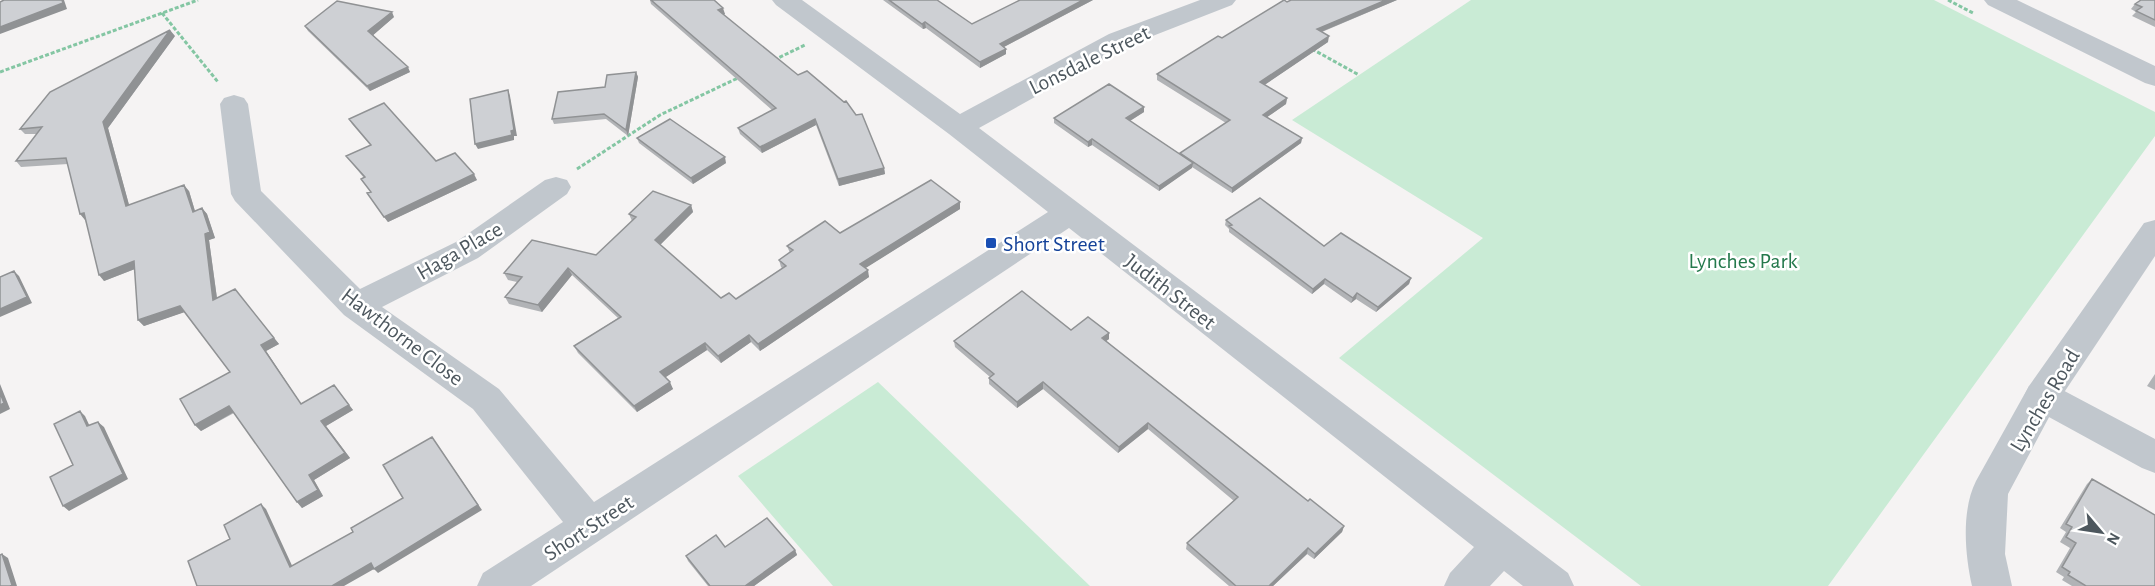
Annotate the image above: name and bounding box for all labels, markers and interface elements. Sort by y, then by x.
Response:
street label: Lonsdale Street [1026,21,1153,99]
street label: Haga Place [413,218,506,284]
place label: Short Street [1003,233,1105,255]
marker: Short Street [984,236,998,250]
street label: Judith Street [1121,250,1220,334]
park label: Lynches Park [1688,250,1798,272]
street label: Hawthorne Close [337,284,468,390]
street label: Lynches Road [2006,346,2084,455]
street label: Short Street [540,491,637,565]
north arrow [2071,502,2131,562]
text: N [2104,530,2123,548]

